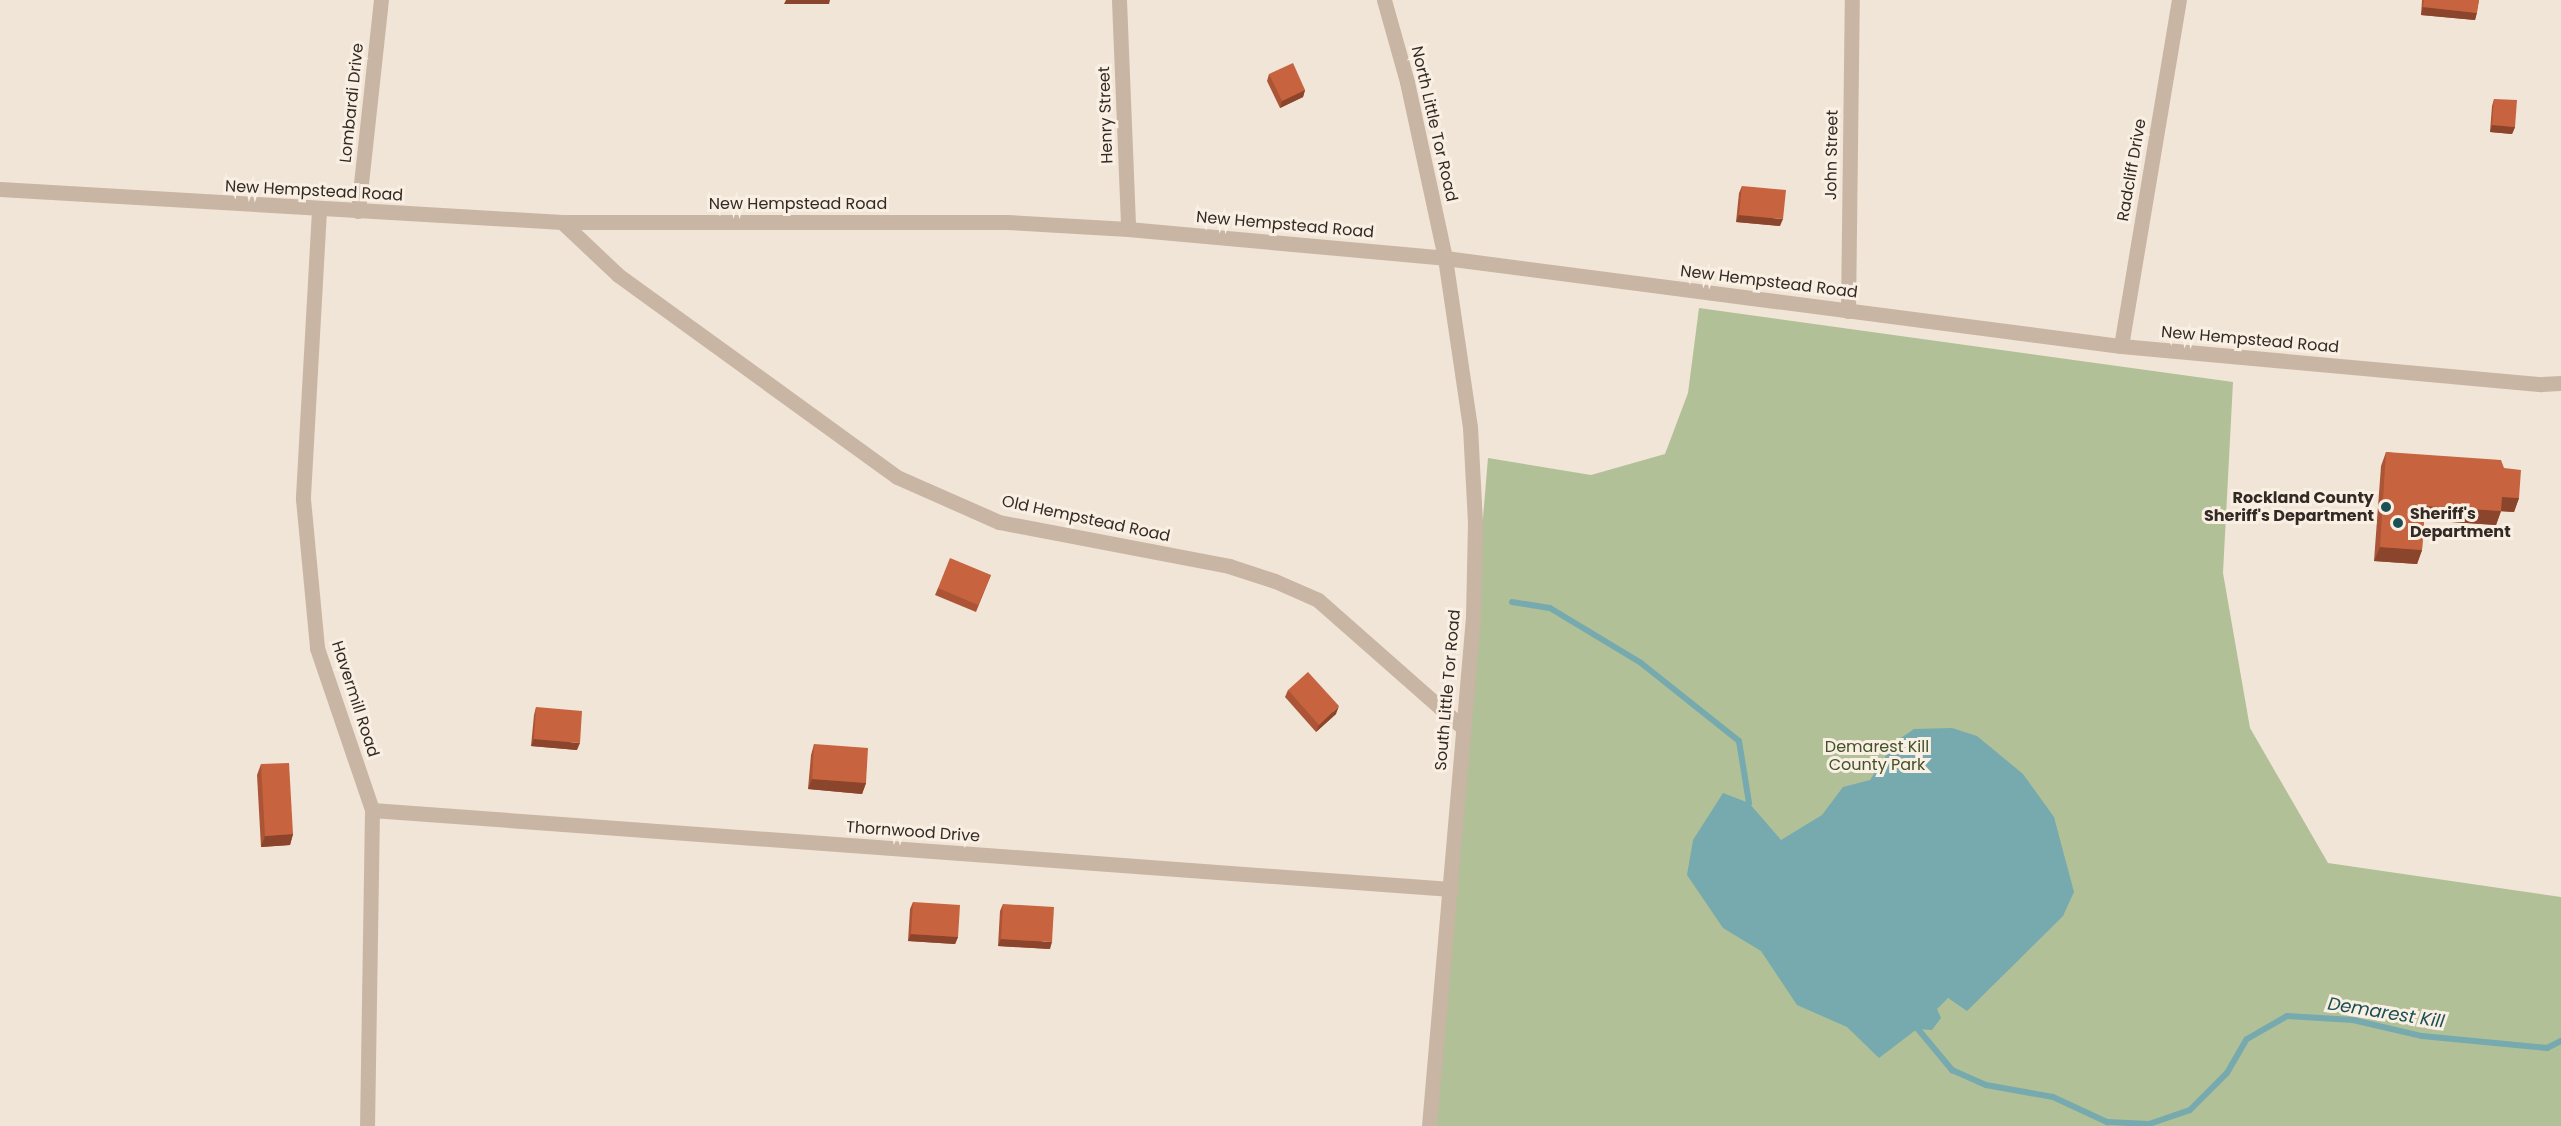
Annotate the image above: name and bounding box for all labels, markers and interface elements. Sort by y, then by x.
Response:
street label: Lombardi Drive [336,42,368,164]
street label: North Little Tor Road [1407,44,1461,204]
street label: Henry Street [1095,66,1117,164]
street label: John Street [1822,110,1842,200]
street label: Radcliff Drive [2114,117,2150,223]
street label: New Hempstead Road [224,177,404,205]
street label: New Hempstead Road [709,194,887,214]
street label: New Hempstead Road [1195,208,1375,242]
street label: New Hempstead Road [1679,262,1859,302]
street label: New Hempstead Road [2160,323,2340,357]
place label: Rockland County Sheriff's Department [2204,488,2374,526]
street label: Old Hempstead Road [1000,492,1172,546]
marker: Rockland County Sheriff's Department [2379,500,2393,514]
place label: Sheriff's Department [2410,504,2511,542]
marker: Sheriff's Department [2391,516,2405,530]
street label: South Little Tor Road [1431,609,1465,771]
street label: Havermill Road [327,639,383,759]
park label: Demarest Kill County Park [1825,737,1929,775]
street label: Thornwood Drive [845,818,981,846]
water label: Demarest Kill [2326,993,2446,1033]

